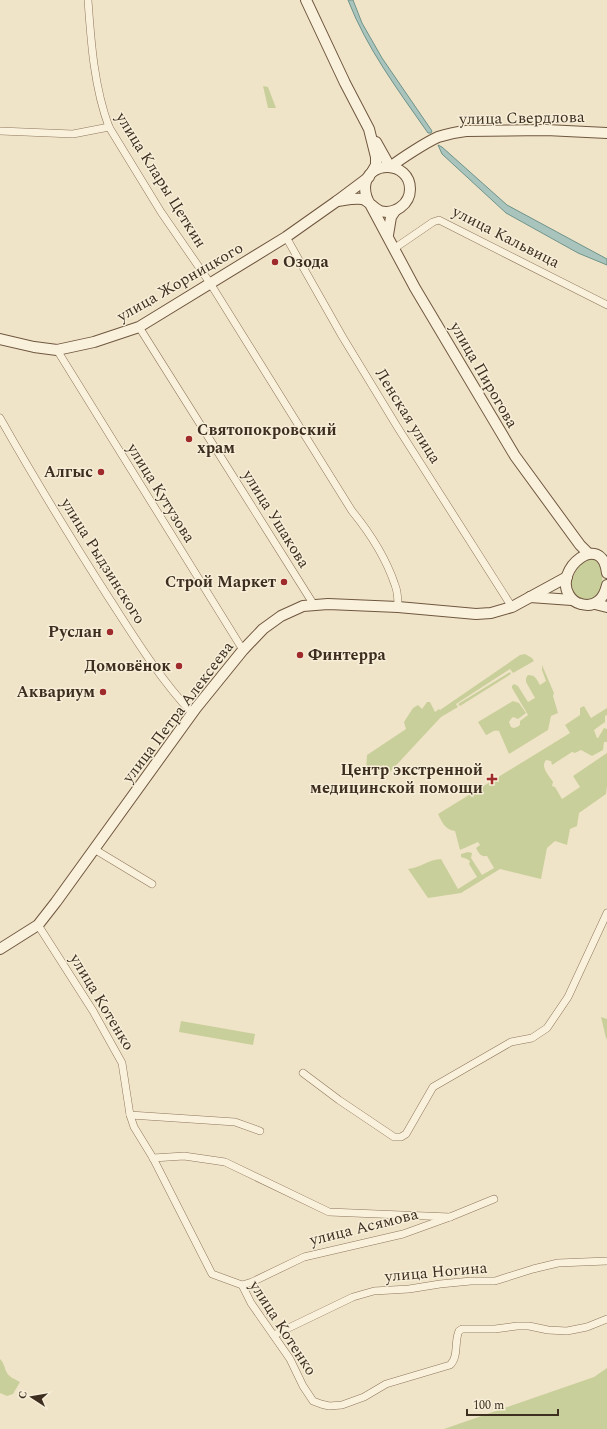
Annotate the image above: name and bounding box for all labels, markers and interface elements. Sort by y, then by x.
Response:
street label: улица Свердлова [458,105,585,131]
street label: улица Клары Цеткин [109,107,213,253]
street label: улица Кальвица [447,199,564,274]
street label: улица Жорницкого [112,236,248,328]
place label: Озода [283,250,329,274]
marker: Озода [270,257,280,267]
street label: улица Пирогова [443,316,524,433]
street label: Ленская улица [369,364,447,469]
place label: Святопокровский храм [197,418,337,460]
marker: Святопокровский храм [184,434,194,444]
street label: улица Кутузова [120,438,201,548]
place label: Алгыс [44,460,93,484]
street label: улица Ушакова [236,464,316,573]
marker: Алгыс [96,467,106,477]
street label: улица Рыдзинского [54,492,152,629]
place label: Строй Маркет [165,570,276,594]
marker: Строй Маркет [279,577,289,587]
place label: Руслан [48,620,102,644]
marker: Руслан [105,627,115,637]
street label: улица Петра Алексеева [116,636,240,789]
place label: Финтерра [308,643,386,667]
marker: Финтерра [295,650,305,660]
place label: Домовёнок [85,654,171,678]
marker: Домовёнок [174,661,184,671]
place label: Аквариум [16,680,95,704]
marker: Аквариум [98,687,108,697]
place label: Центр экстренной медицинской помощи [310,758,483,800]
marker: Центр экстренной медицинской помощи [486,773,498,785]
street label: улица Котенко [63,948,140,1055]
street label: улица Асямова [306,1202,421,1252]
street label: улица Ногина [383,1256,488,1289]
street label: улица Котенко [243,1275,323,1380]
north arrow [12,1377,52,1417]
text: С [14,1389,32,1401]
scale bar [467,1391,558,1417]
text: 100 m [473,1396,504,1415]

